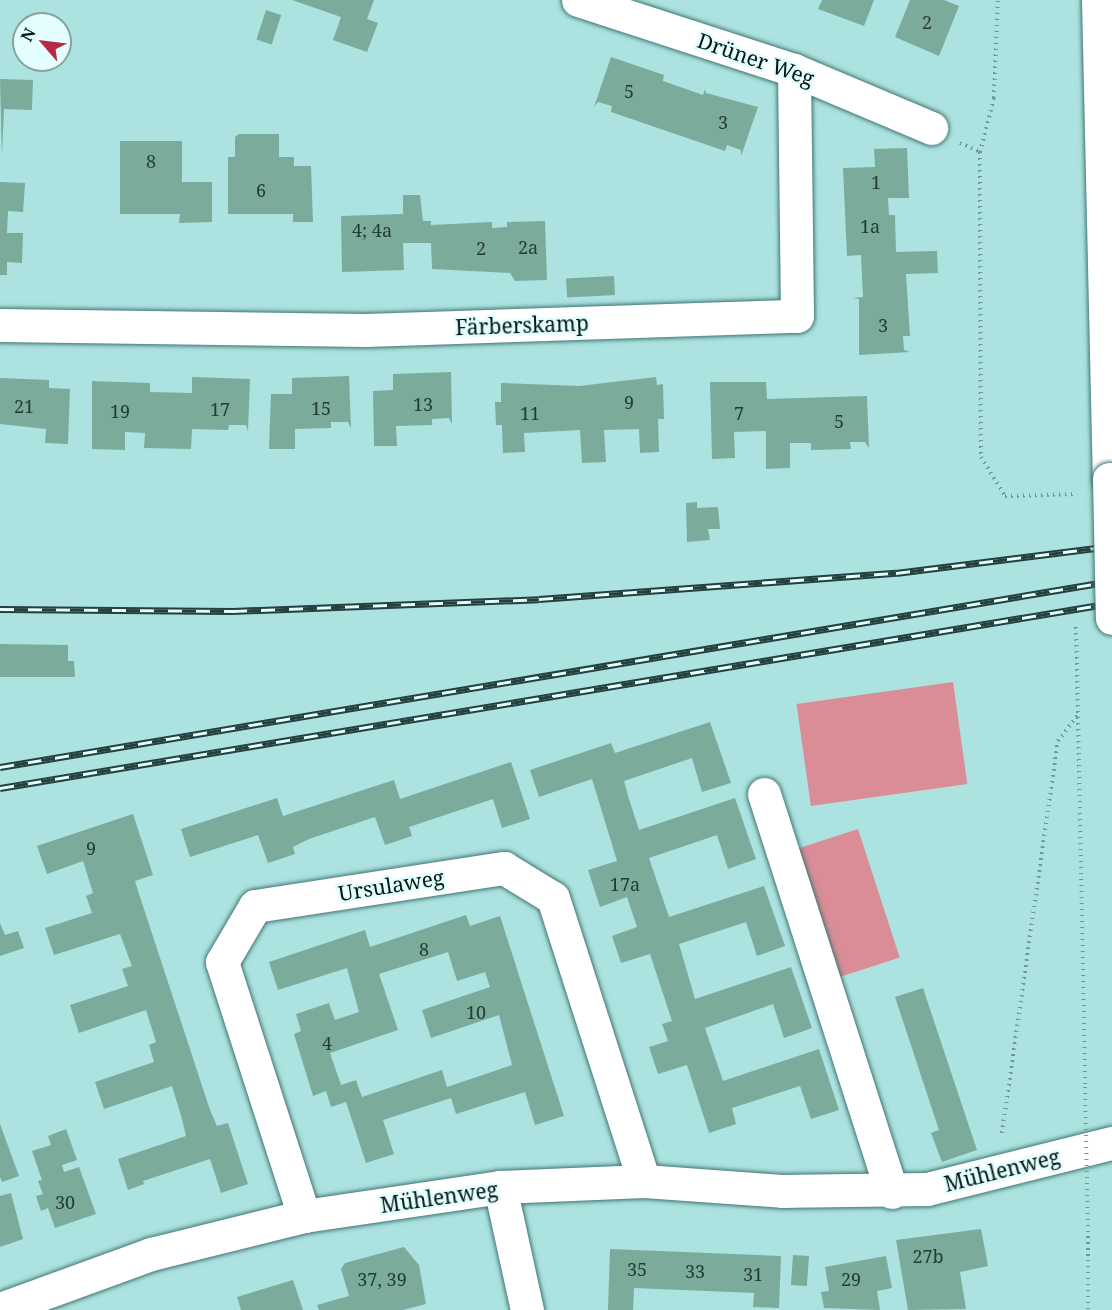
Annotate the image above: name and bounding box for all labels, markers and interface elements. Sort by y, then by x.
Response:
house number: 2 [922,11,932,33]
north arrow [12,12,72,72]
text: N [15,24,41,45]
street label: Drüner Weg [694,27,818,91]
house number: 5 [624,80,634,102]
house number: 3 [718,111,728,133]
house number: 8 [146,150,156,172]
house number: 1 [871,171,881,193]
house number: 6 [256,179,266,201]
house number: 1a [860,215,880,237]
house number: 4; 4a [352,219,392,241]
house number: 2a [518,236,538,258]
house number: 2 [476,237,486,259]
street label: Färberskamp [455,310,589,340]
house number: 3 [878,314,888,336]
house number: 9 [624,391,634,413]
house number: 13 [413,393,433,415]
house number: 21 [14,395,34,417]
house number: 15 [311,397,331,419]
house number: 17 [210,398,230,420]
house number: 19 [110,400,130,422]
house number: 11 [520,402,540,424]
house number: 7 [734,402,744,424]
house number: 5 [834,410,844,432]
house number: 9 [86,837,96,859]
street label: Ursulaweg [336,864,446,906]
house number: 17a [610,873,640,895]
house number: 8 [419,938,429,960]
house number: 10 [466,1001,486,1023]
house number: 4 [322,1032,332,1054]
street label: Mühlenweg [942,1143,1062,1197]
street label: Mühlenweg [379,1176,499,1218]
house number: 30 [55,1191,75,1213]
house number: 27b [912,1245,944,1267]
house number: 35 [627,1258,647,1280]
house number: 33 [685,1260,705,1282]
house number: 31 [743,1263,763,1285]
house number: 37, 39 [357,1268,407,1290]
house number: 29 [841,1268,861,1290]

